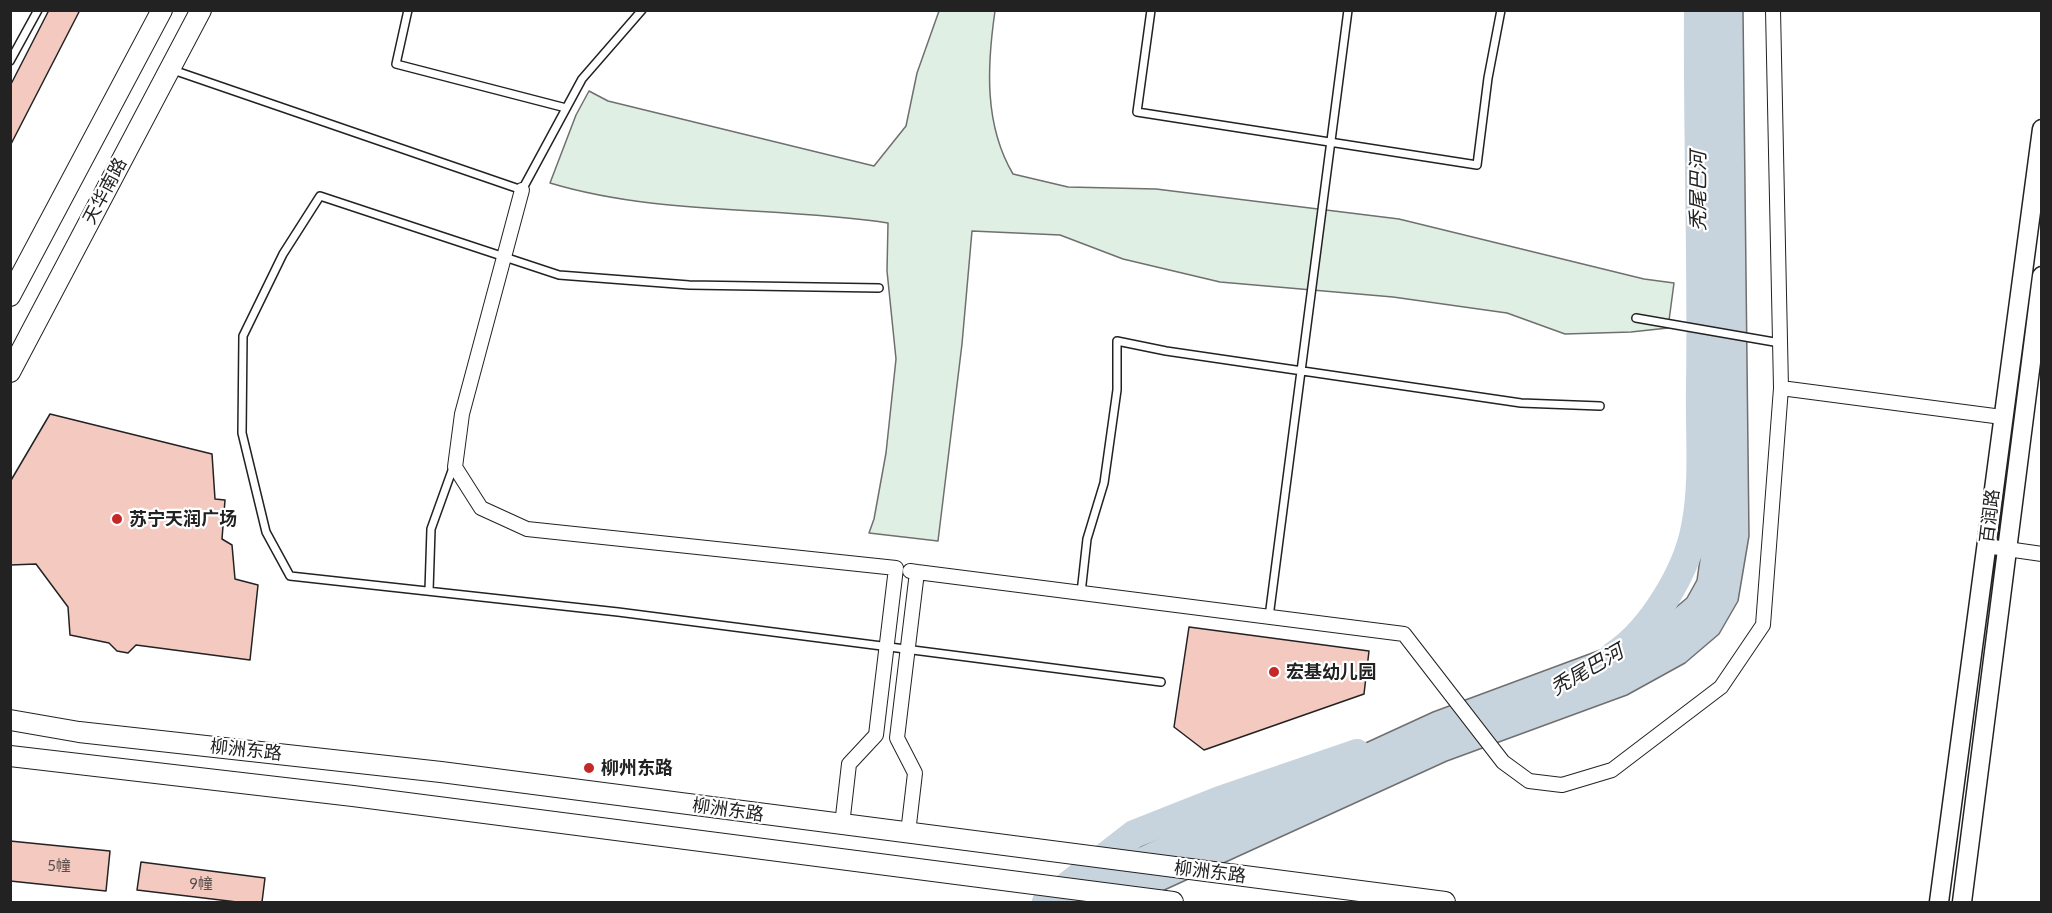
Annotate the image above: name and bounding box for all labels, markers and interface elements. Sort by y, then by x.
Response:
water label: 秃尾巴河 [1687,151,1711,231]
street label: 天华南路 [79,154,131,228]
street label: 百润路 [1976,488,2004,544]
place label: 苏宁天润广场 [129,508,237,530]
marker: 苏宁天润广场 [110,512,124,526]
water label: 秃尾巴河 [1546,640,1628,700]
place label: 宏基幼儿园 [1286,661,1376,683]
marker: 宏基幼儿园 [1267,665,1281,679]
street label: 柳洲东路 [209,735,283,765]
place label: 柳州东路 [601,757,673,779]
marker: 柳州东路 [582,761,596,775]
street label: 柳洲东路 [691,794,765,826]
house number: 5幢 [47,857,71,875]
street label: 柳洲东路 [1173,857,1247,887]
house number: 9幢 [189,875,213,893]

